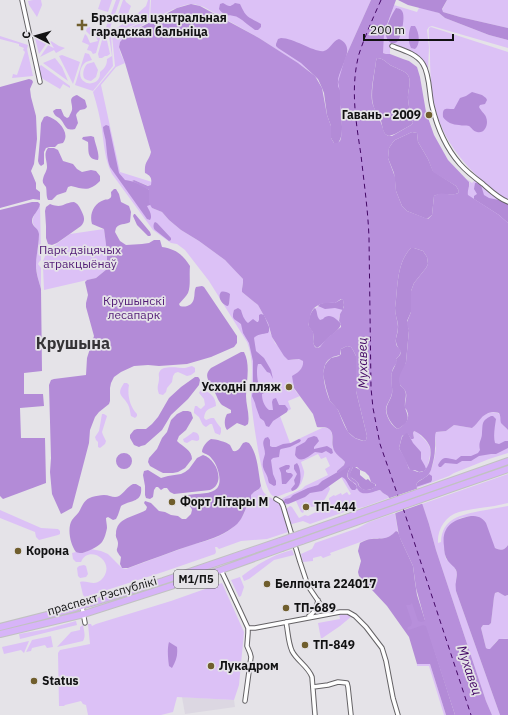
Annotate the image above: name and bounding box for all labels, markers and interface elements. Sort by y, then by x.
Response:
place label: Брэсцкая цэнтральная гарадская бальніца [91,10,227,39]
north arrow [16,16,56,56]
scale bar [364,16,453,42]
marker: Брэсцкая цэнтральная гарадская бальніца [76,19,88,31]
text: 200 m [370,22,405,37]
text: С [19,31,33,39]
place label: Гавань - 2009 [342,107,421,122]
marker: Гавань - 2009 [424,110,434,120]
park label: Парк дзіцячых атракцыёнаў [39,242,121,271]
park label: Крушынскі лесапарк [103,293,165,322]
district label: Крушына [36,333,110,353]
water label: Мухавец [354,337,371,389]
place label: Усходні пляж [202,379,281,394]
marker: Усходні пляж [284,382,294,392]
place label: Форт Літары М [180,494,268,509]
marker: Форт Літары М [167,497,177,507]
place label: ТП-444 [314,499,356,514]
marker: ТП-444 [301,502,311,512]
place label: Корона [26,543,69,558]
marker: Корона [13,546,23,556]
road number: М1/П5 [174,570,218,588]
street label: праспект Рэспублікі [45,573,158,618]
place label: Белпочта 224017 [275,576,377,591]
marker: Белпочта 224017 [262,579,272,589]
place label: ТП-689 [294,600,336,615]
marker: ТП-689 [281,603,291,613]
place label: ТП-849 [313,637,355,652]
marker: ТП-849 [300,640,310,650]
water label: Мухавец [453,643,486,697]
place label: Лукадром [219,658,279,673]
marker: Лукадром [206,661,216,671]
place label: Status [42,673,79,688]
marker: Status [29,676,39,686]

